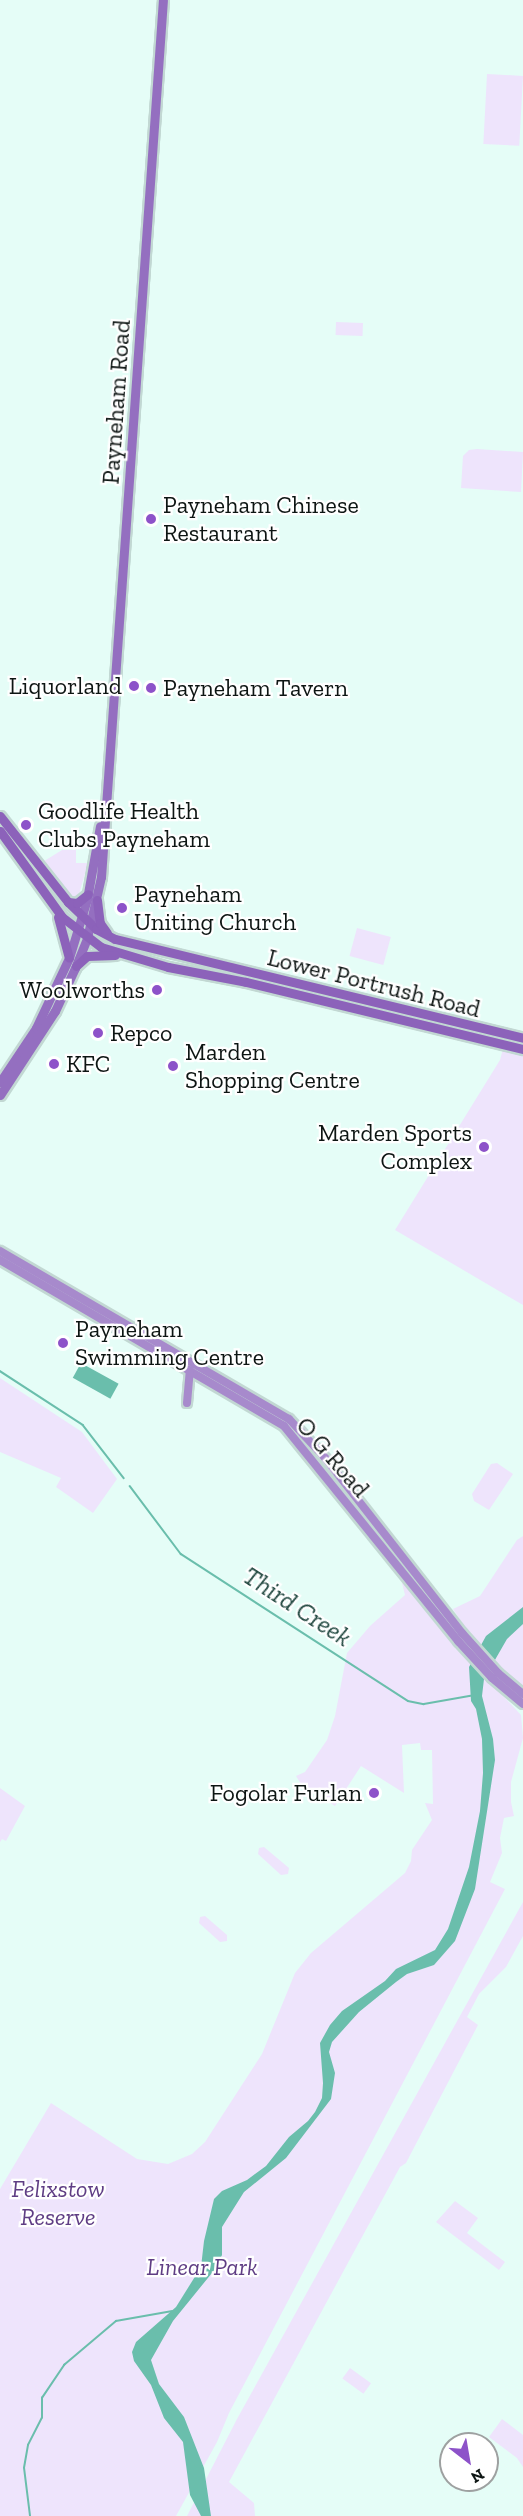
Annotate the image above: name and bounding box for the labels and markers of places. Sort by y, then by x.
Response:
place label: Payneham Chinese Restaurant [163,491,359,547]
marker: Payneham Chinese Restaurant [144,512,158,526]
place label: Liquorland [9,672,122,700]
place label: Payneham Tavern [163,674,348,702]
marker: Liquorland [127,679,141,693]
marker: Payneham Tavern [144,681,158,695]
place label: Goodlife Health Clubs Payneham [38,797,210,853]
marker: Goodlife Health Clubs Payneham [19,818,33,832]
place label: Payneham Uniting Church [134,880,296,936]
marker: Payneham Uniting Church [115,901,129,915]
place label: Woolworths [20,976,145,1004]
marker: Woolworths [150,983,164,997]
place label: Repco [110,1019,172,1047]
marker: Repco [91,1026,105,1040]
place label: Marden Shopping Centre [185,1038,360,1094]
place label: KFC [66,1050,110,1078]
marker: KFC [47,1057,61,1071]
marker: Marden Shopping Centre [166,1059,180,1073]
place label: Marden Sports Complex [318,1119,472,1175]
marker: Marden Sports Complex [477,1140,491,1154]
place label: Payneham Swimming Centre [75,1315,264,1371]
marker: Payneham Swimming Centre [56,1336,70,1350]
place label: Fogolar Furlan [209,1779,362,1807]
marker: Fogolar Furlan [367,1786,381,1800]

